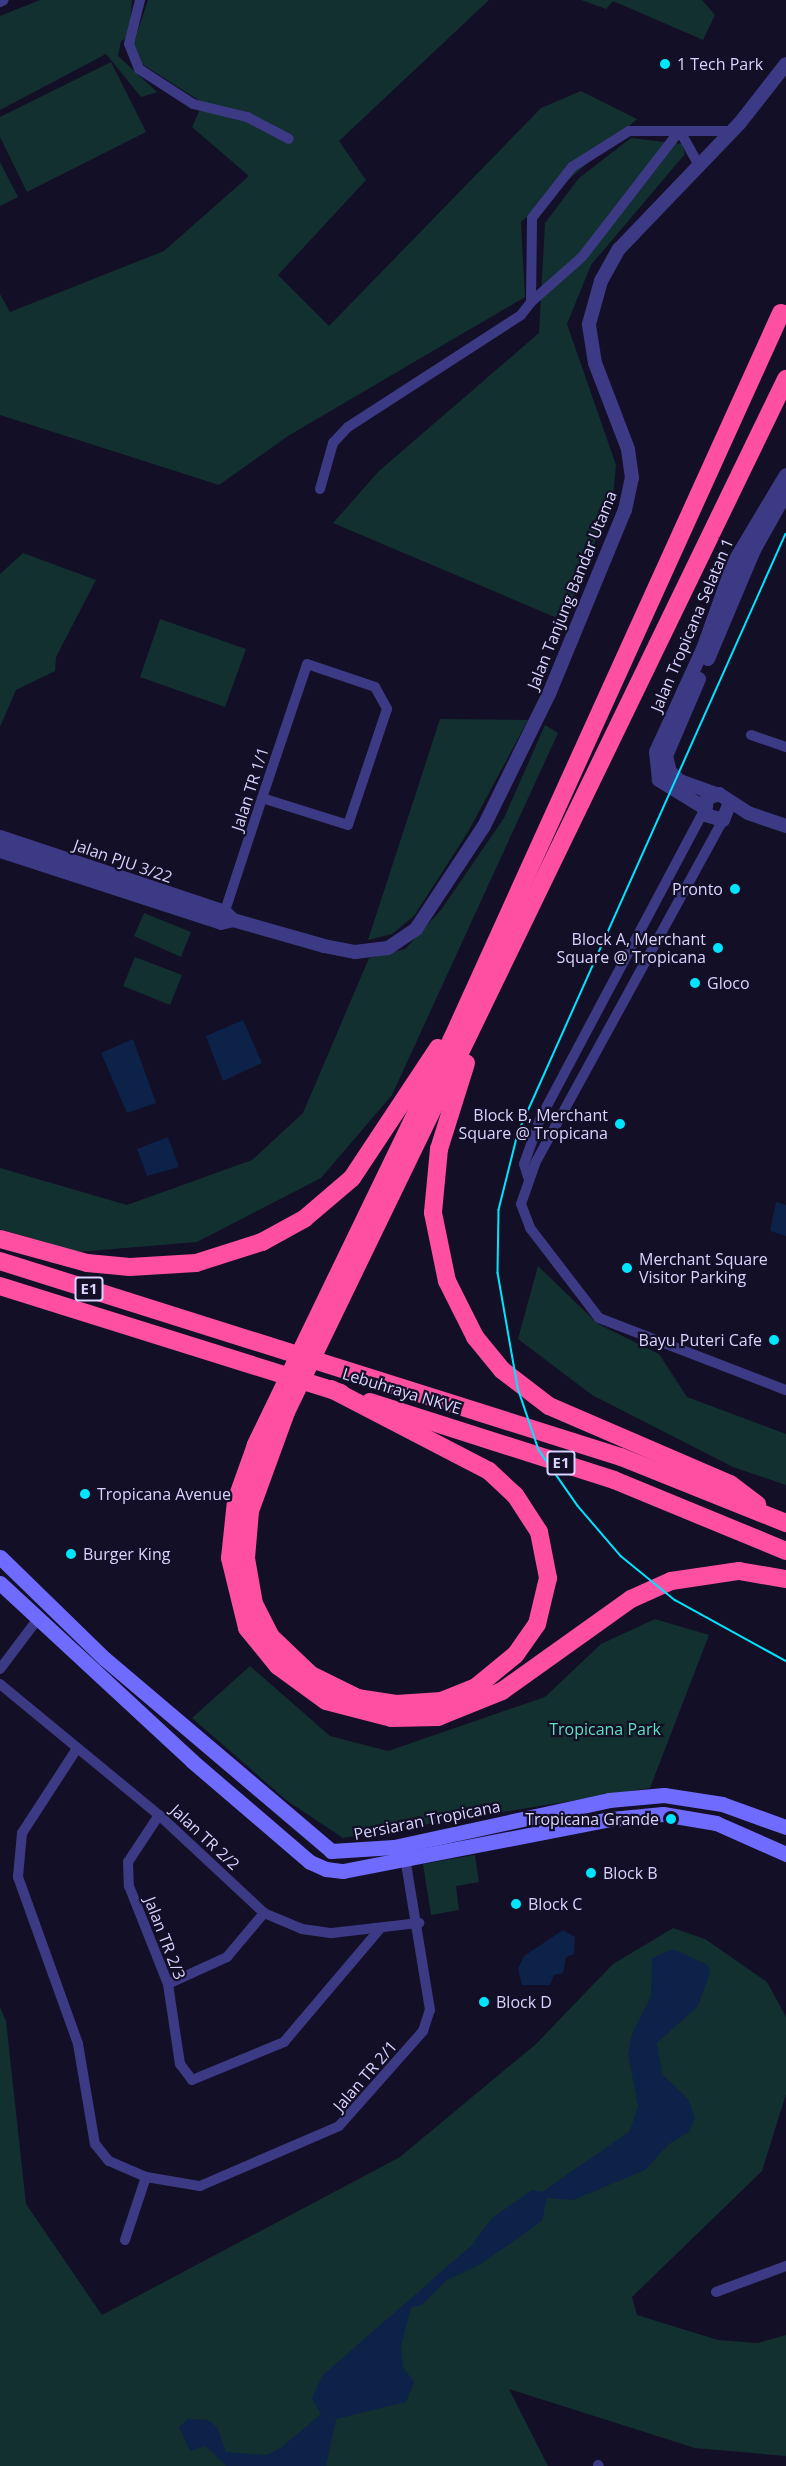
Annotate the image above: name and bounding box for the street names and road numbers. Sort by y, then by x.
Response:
street label: Jalan Tanjung Bandar Utama [523,488,621,692]
street label: Jalan Tropicana Selatan 1 [647,535,737,715]
street label: Jalan TR 1/1 [227,745,273,833]
street label: Jalan PJU 3/22 [71,835,175,887]
road number: E1 [74,1277,104,1301]
street label: Lebuhraya NKVE [340,1364,464,1418]
road number: E1 [546,1451,576,1475]
street label: Persiaran Tropicana [352,1796,502,1844]
street label: Jalan TR 2/2 [167,1800,243,1874]
street label: Jalan TR 2/3 [140,1894,190,1982]
street label: Jalan TR 2/1 [329,2037,401,2115]

